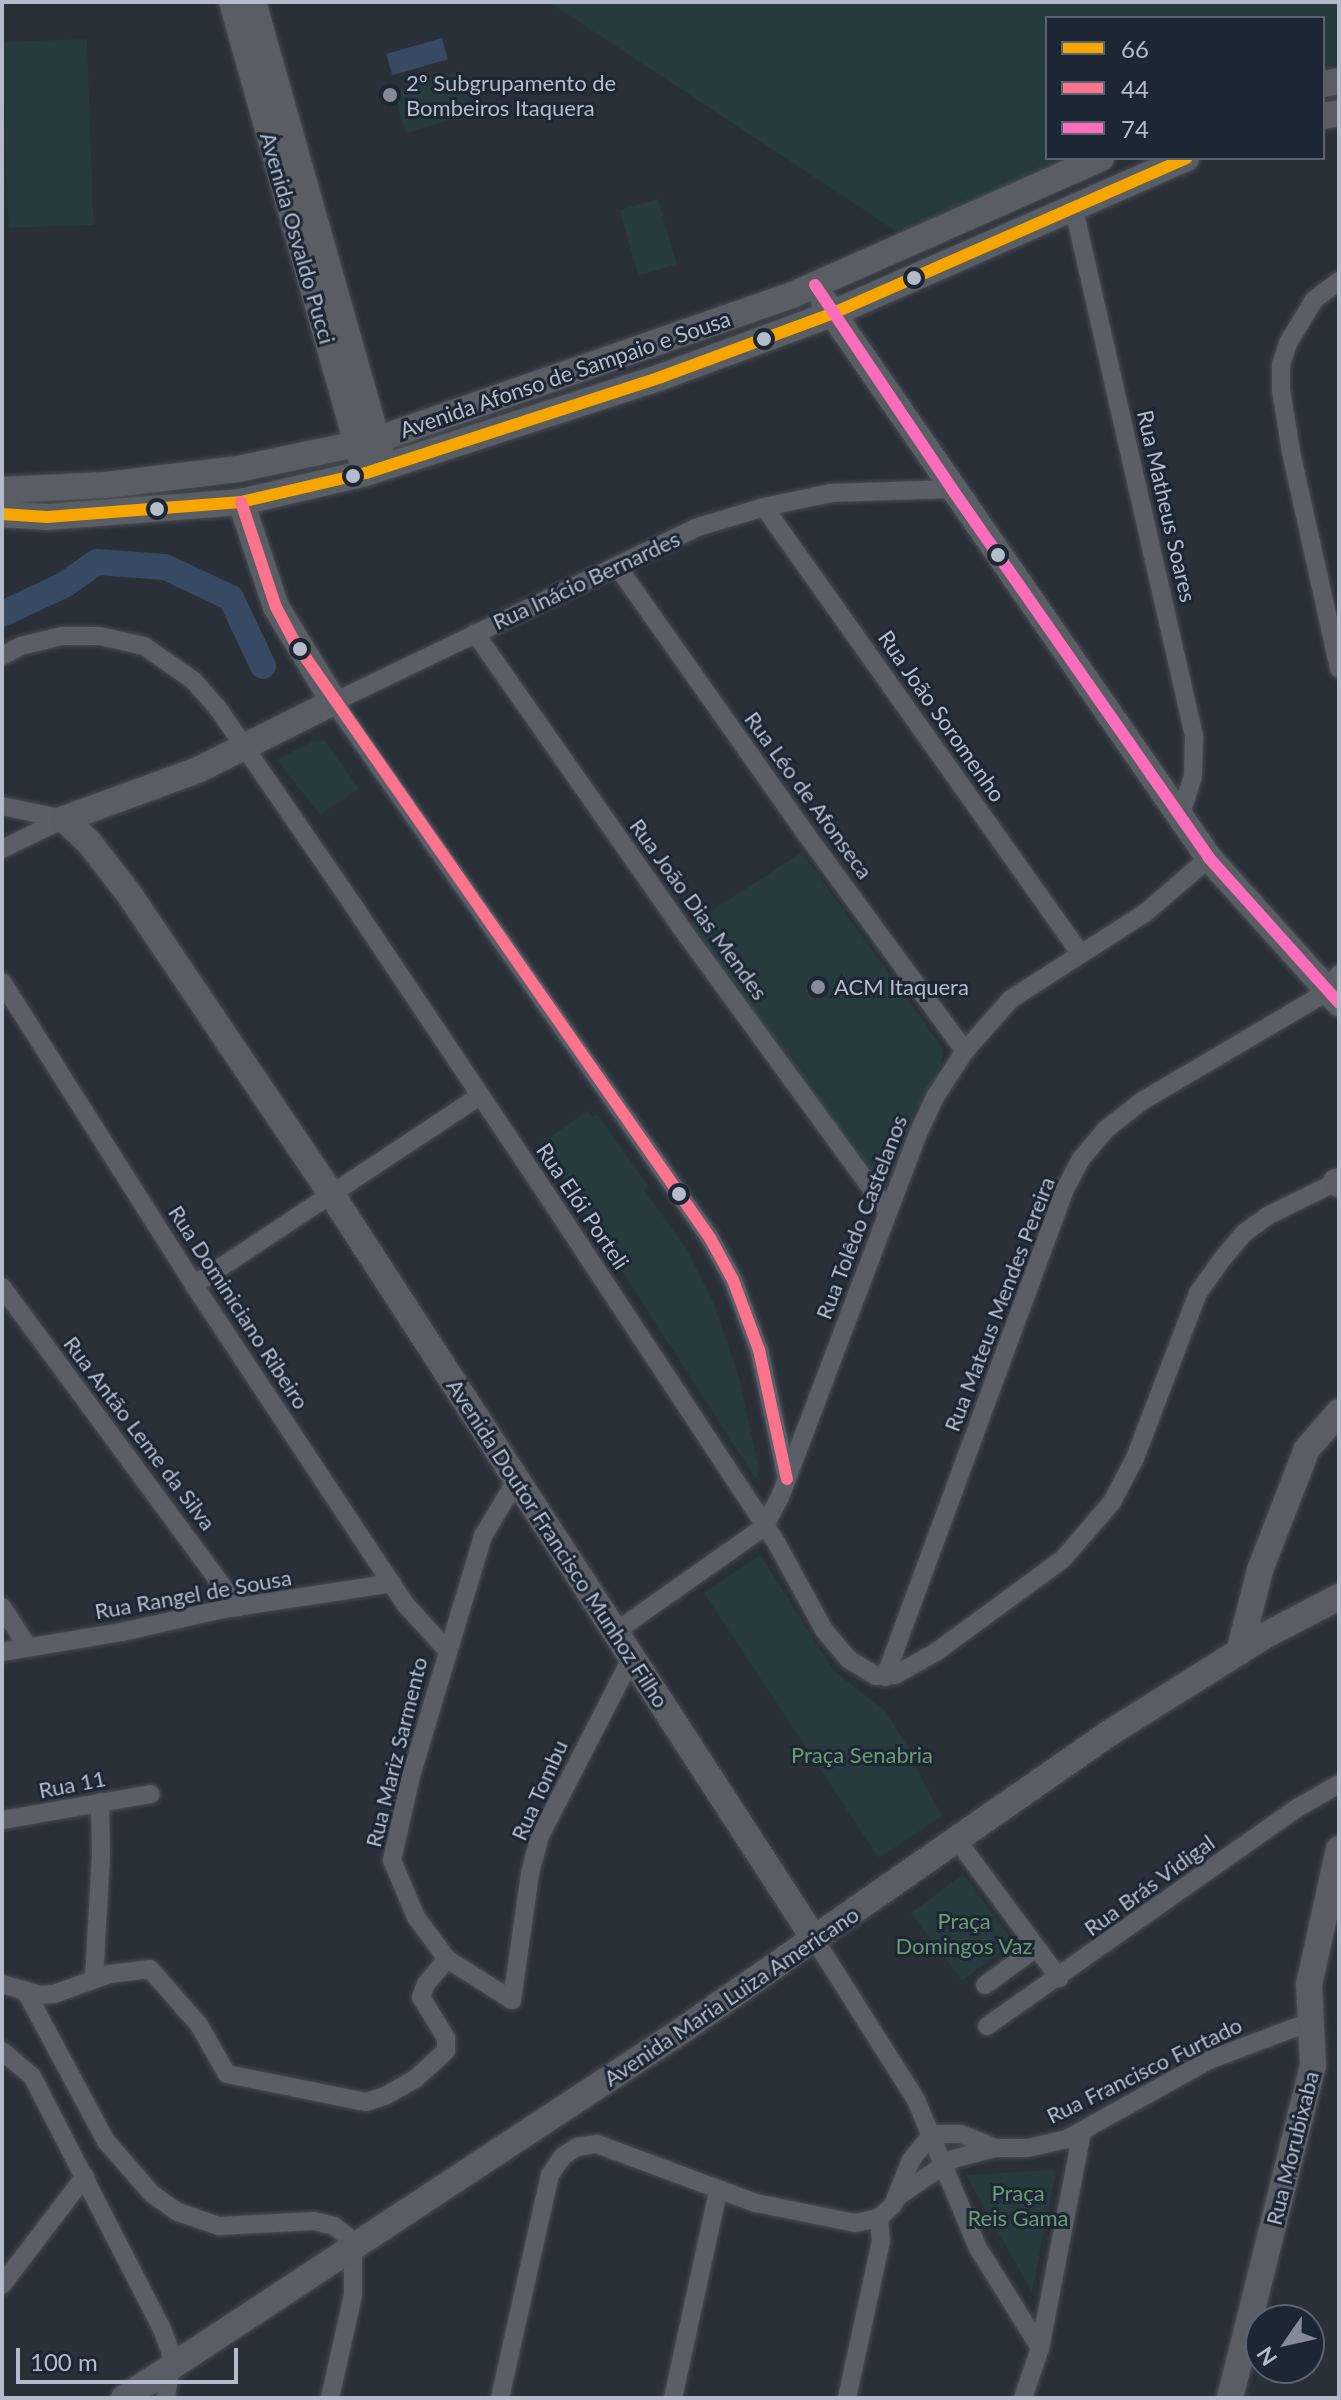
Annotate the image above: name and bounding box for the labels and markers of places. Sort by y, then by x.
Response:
place label: 2º Subgrupamento de Bombeiros Itaquera [406,69,616,120]
marker: 2º Subgrupamento de Bombeiros Itaquera [381,86,399,104]
unlabelled marker [906,270,922,286]
unlabelled marker [756,331,772,347]
unlabelled marker [345,468,361,484]
unlabelled marker [149,501,165,517]
unlabelled marker [990,547,1006,563]
unlabelled marker [292,641,308,657]
place label: ACM Itaquera [834,974,969,1000]
marker: ACM Itaquera [809,978,827,996]
unlabelled marker [671,1186,687,1202]

